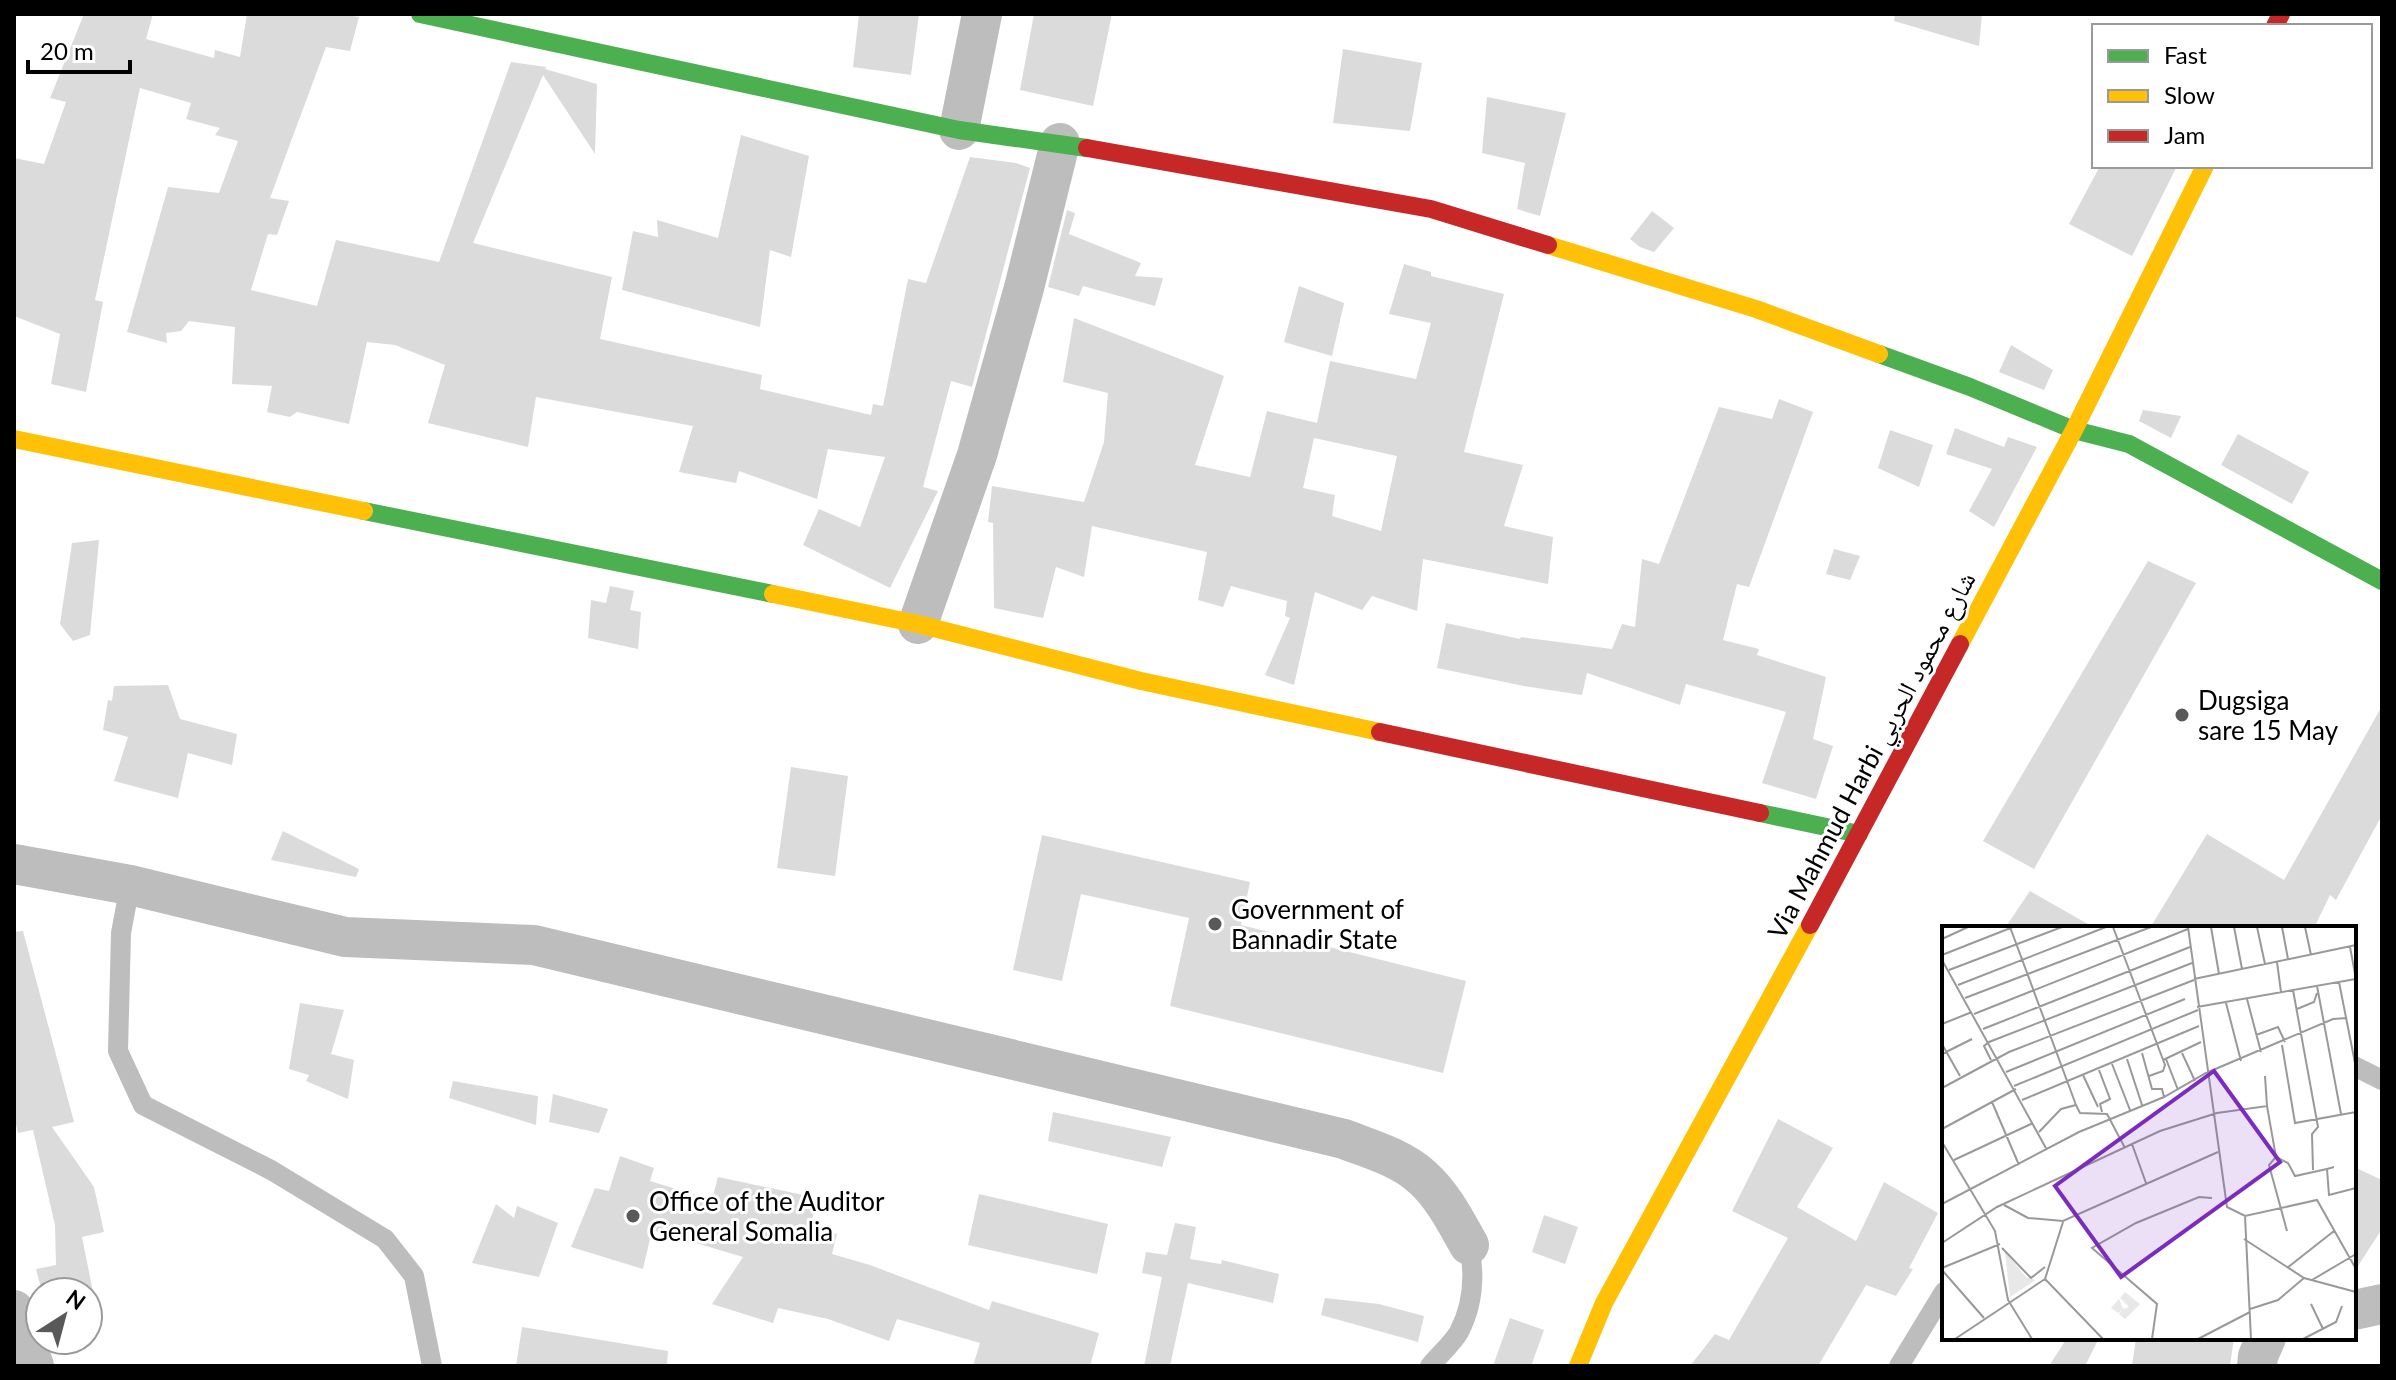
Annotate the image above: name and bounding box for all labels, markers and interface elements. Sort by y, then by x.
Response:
scale bar [28,24,130,74]
legend [2092,24,2372,168]
text: 20 m [40,36,94,65]
text: Fast [2164,40,2207,69]
text: Slow [2164,80,2215,109]
text: Jam [2164,120,2205,149]
street label: Via Mahmud Harbi شارع محمود الحربي [1760,566,1987,947]
place label: Dugsiga sare 15 May [2198,684,2339,746]
marker: Dugsiga sare 15 May [2173,706,2191,724]
place label: Government of Bannadir State [1231,893,1404,955]
marker: Government of Bannadir State [1206,915,1224,933]
inset map [1942,926,2356,1340]
place label: Office of the Auditor General Somalia [649,1185,885,1247]
marker: Office of the Auditor General Somalia [624,1207,642,1225]
north arrow [24,1276,104,1356]
text: N [61,1284,91,1315]

